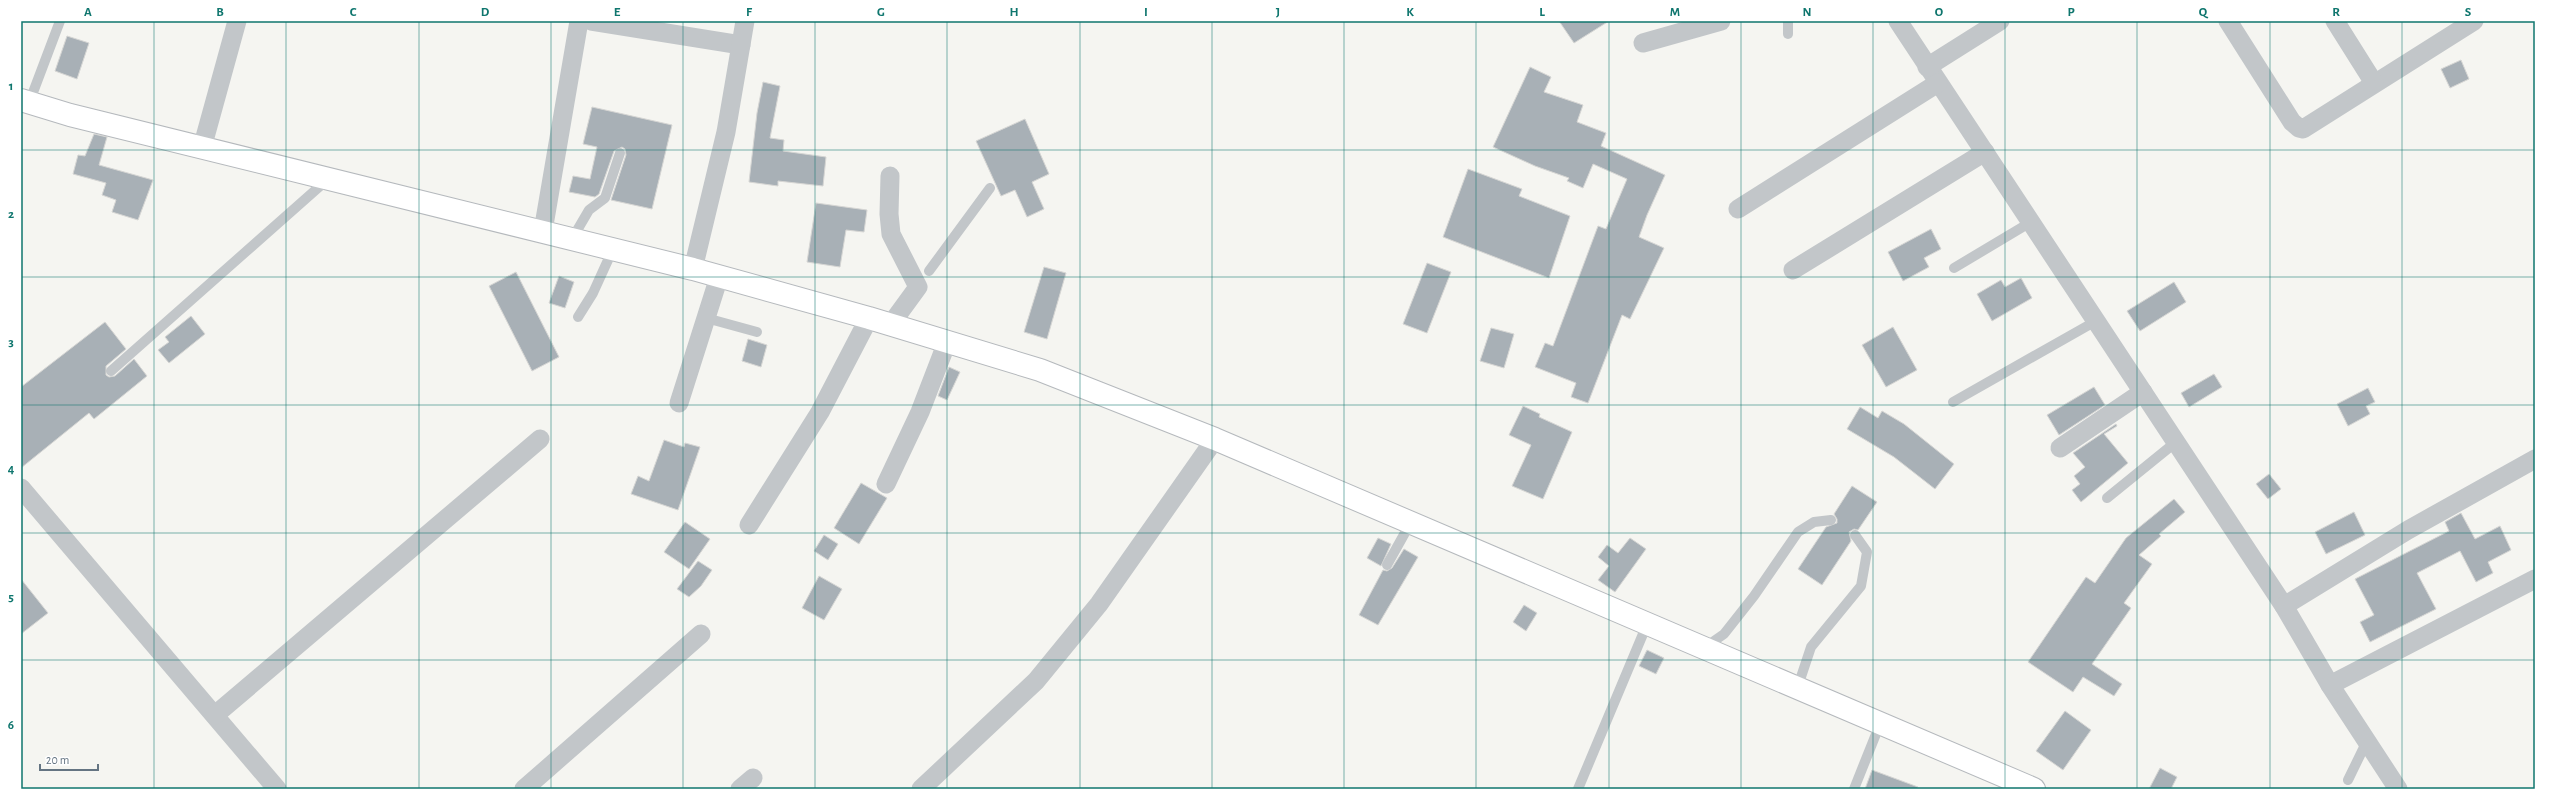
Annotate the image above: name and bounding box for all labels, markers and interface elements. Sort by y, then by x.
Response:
text: A [84,6,92,19]
text: B [216,6,224,19]
text: C [350,6,357,19]
text: D [481,6,490,19]
text: E [614,6,621,19]
text: F [746,6,753,19]
text: G [877,6,885,19]
text: H [1009,6,1019,19]
text: I [1144,6,1148,19]
text: J [1276,6,1280,19]
text: K [1406,6,1414,19]
text: L [1539,6,1545,19]
text: M [1670,6,1680,19]
text: N [1802,6,1812,19]
text: O [1935,6,1944,19]
text: P [2067,6,2075,19]
text: Q [2199,6,2209,19]
text: R [2332,6,2340,19]
text: S [2465,6,2472,19]
text: 1 [9,80,13,93]
text: 2 [8,208,14,221]
text: 3 [8,336,14,349]
text: 4 [8,463,15,476]
text: 5 [8,591,14,604]
text: 6 [8,719,14,732]
scale bar [40,746,98,772]
text: 20 m [46,754,69,766]

